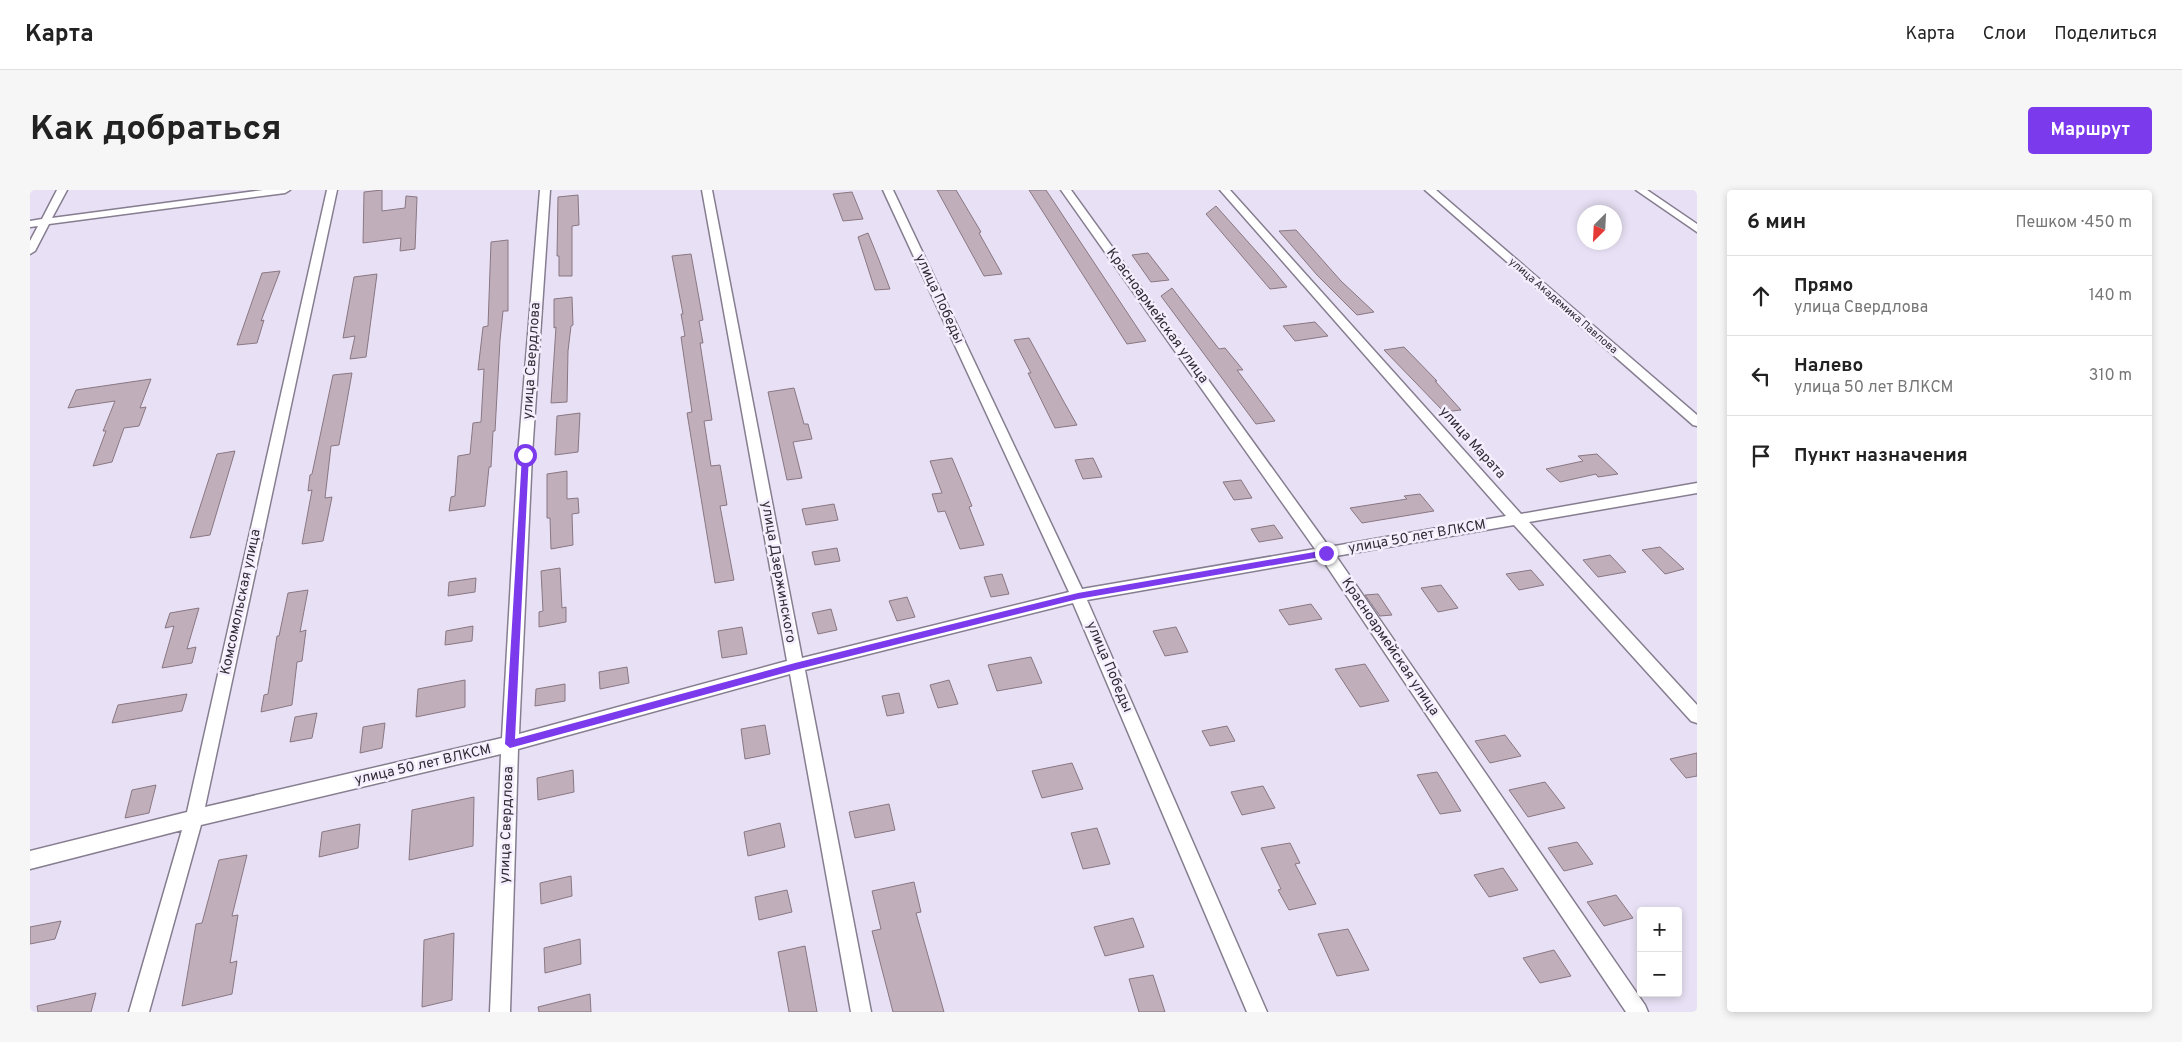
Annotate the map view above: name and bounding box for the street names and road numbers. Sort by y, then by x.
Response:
street label: Красноармейская улица [1102,245,1212,387]
street label: улица Победы [911,251,967,347]
street label: улица Академика Павлова [1506,255,1620,357]
street label: улица Свердлова [519,302,545,420]
street label: улица Марата [1435,403,1509,483]
street label: улица Дзержинского [757,500,799,644]
street label: улица 50 лет ВЛКСМ [1347,517,1487,557]
street label: Комсомольская улица [217,528,265,676]
street label: Красноармейская улица [1337,575,1443,719]
street label: улица Победы [1082,619,1136,715]
street label: улица 50 лет ВЛКСМ [353,741,493,789]
street label: улица Свердлова [496,766,518,884]

